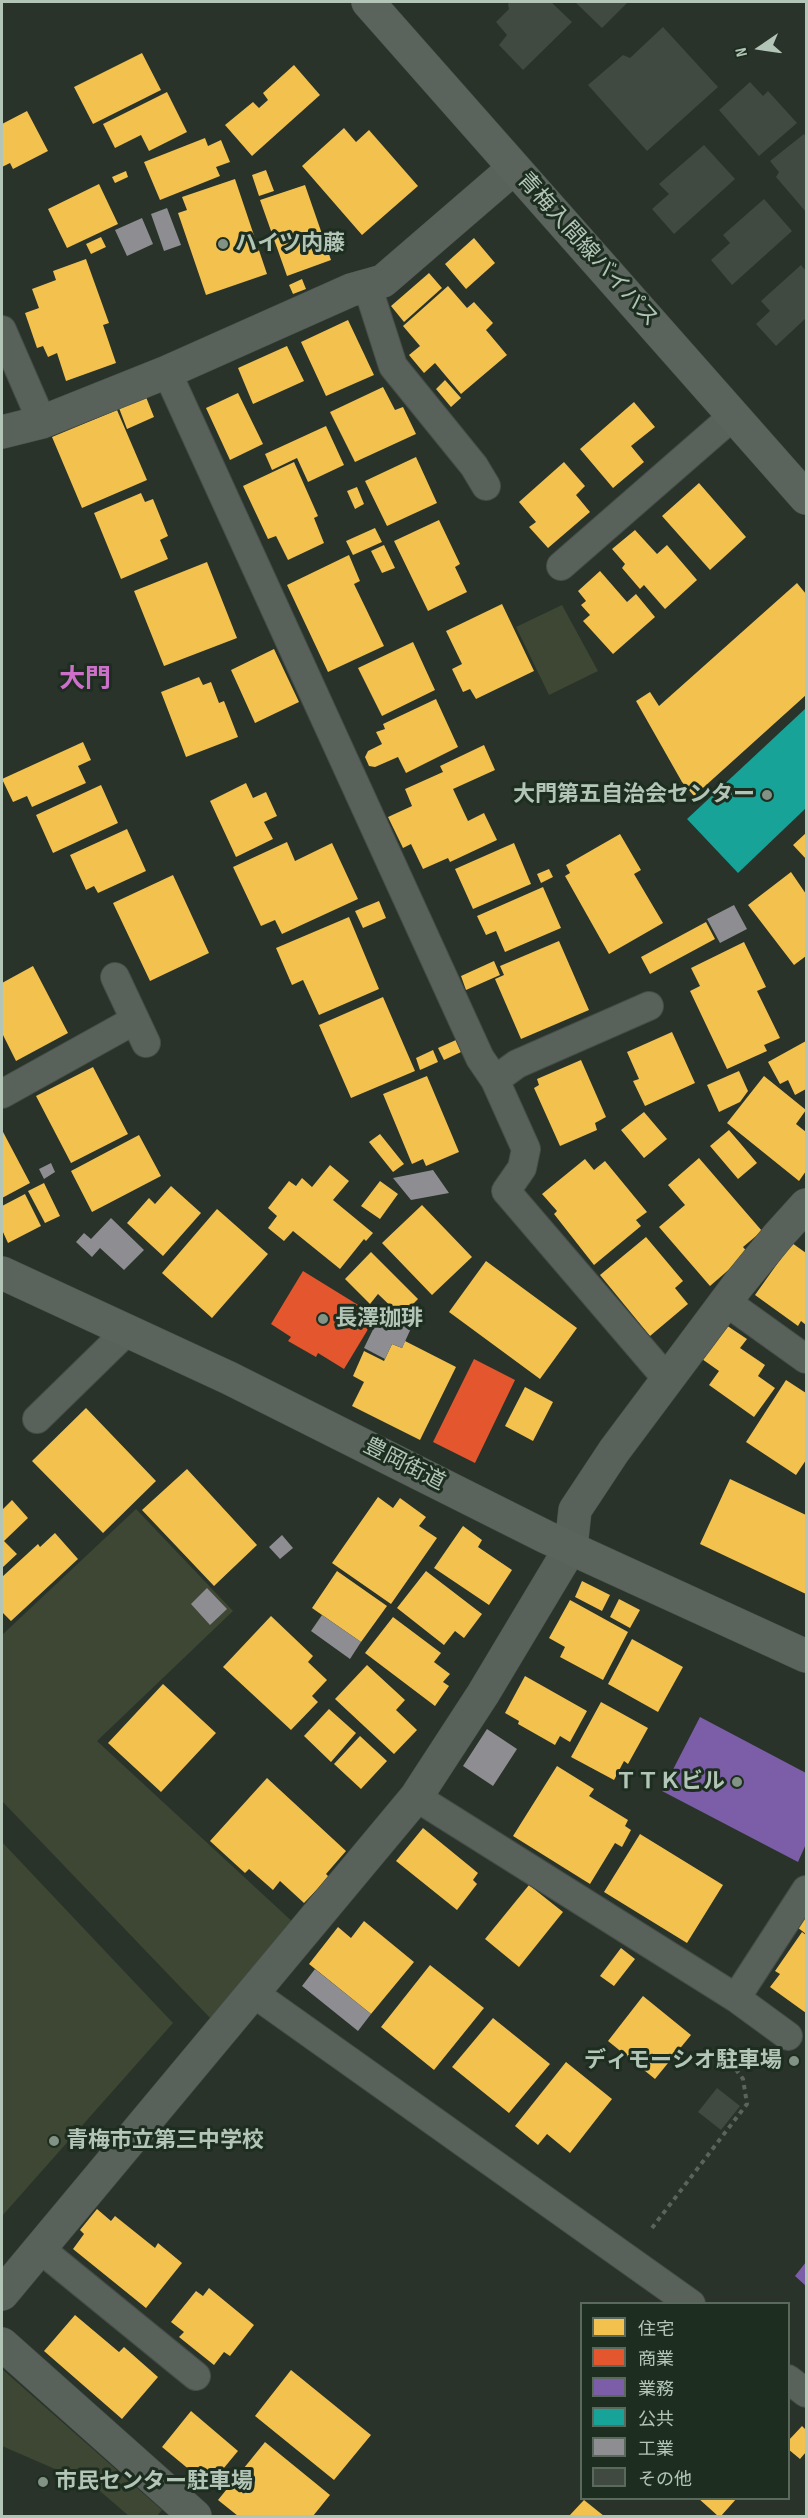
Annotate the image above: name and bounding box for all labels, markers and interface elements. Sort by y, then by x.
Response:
north arrow [730,18,790,78]
text: N [732,46,752,58]
street label: 青梅入間線バイパス [511,168,663,332]
place label: ハイツ内藤 [235,231,345,257]
marker: ハイツ内藤 [216,237,230,251]
district label: 大門 [59,664,111,696]
place label: 大門第五自治会センター [513,782,755,808]
marker: 大門第五自治会センター [760,788,774,802]
place label: 長澤珈琲 [335,1306,423,1332]
marker: 長澤珈琲 [316,1312,330,1326]
street label: 豊岡街道 [359,1433,449,1497]
place label: ＴＴＫビル [615,1769,725,1795]
marker: ＴＴＫビル [730,1775,744,1789]
place label: ディモーシオ駐車場 [584,2048,782,2074]
marker: ディモーシオ駐車場 [787,2054,801,2068]
place label: 青梅市立第三中学校 [66,2128,264,2154]
marker: 青梅市立第三中学校 [47,2134,61,2148]
legend [580,2302,790,2500]
text: 住宅 [638,2319,674,2340]
text: 商業 [638,2349,674,2370]
text: 業務 [638,2379,674,2400]
text: 公共 [638,2409,674,2430]
text: 工業 [638,2439,674,2460]
place label: 市民センター駐車場 [55,2469,253,2495]
text: その他 [638,2469,692,2490]
marker: 市民センター駐車場 [36,2475,50,2489]

